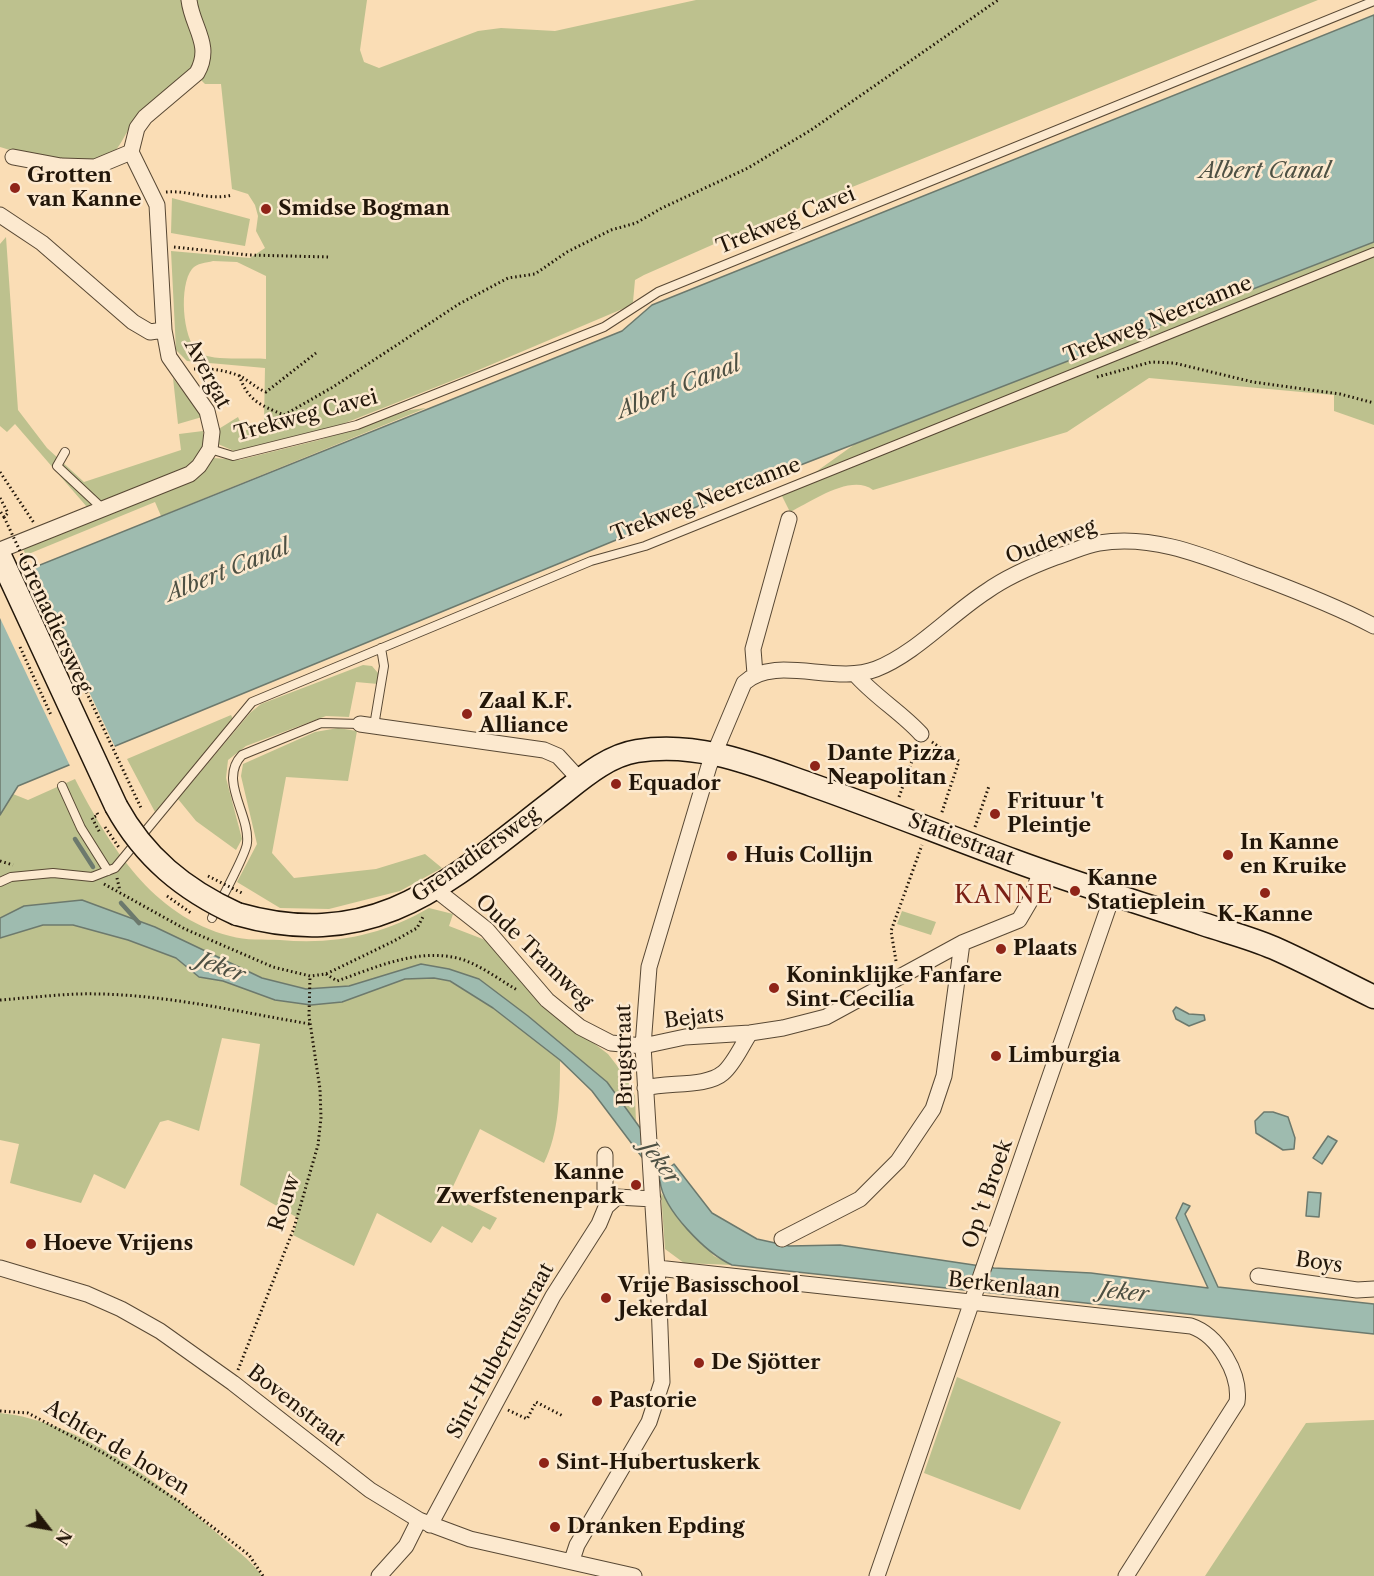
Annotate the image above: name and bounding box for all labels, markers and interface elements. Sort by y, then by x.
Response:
water label: Albert Canal [1199,159,1331,185]
place label: Grotten van Kanne [27,163,142,213]
marker: Grotten van Kanne [8,181,22,195]
street label: Trekweg Cavei [713,182,859,260]
place label: Smidse Bogman [278,196,450,222]
marker: Smidse Bogman [259,202,273,216]
street label: Trekweg Neercanne [1060,271,1256,369]
street label: Avergat [178,335,236,413]
water label: Albert Canal [613,351,745,425]
street label: Trekweg Cavei [232,385,380,447]
street label: Trekweg Neercanne [608,452,804,548]
street label: Oudeweg [1002,514,1100,570]
water label: Albert Canal [162,534,294,608]
street label: Grenadiersweg [11,551,97,697]
place label: Zaal K.F. Alliance [479,689,572,739]
marker: Zaal K.F. Alliance [460,707,474,721]
place label: Dante Pizza Neapolitan [827,741,956,791]
marker: Dante Pizza Neapolitan [808,759,822,773]
place label: Equador [628,771,721,797]
marker: Equador [609,777,623,791]
place label: Frituur 't Pleintje [1007,789,1104,839]
street label: Grenadiersweg [407,802,545,908]
marker: Frituur 't Pleintje [988,807,1002,821]
street label: Statiestraat [904,808,1018,872]
place label: In Kanne en Kruike [1240,830,1346,880]
place label: Huis Collijn [744,843,873,869]
marker: In Kanne en Kruike [1221,848,1235,862]
marker: Huis Collijn [725,849,739,863]
place label: Kanne Statieplein [1087,866,1205,916]
district label: KANNE [954,882,1054,910]
marker: Kanne Statieplein [1068,884,1082,898]
marker: K-Kanne [1258,886,1272,900]
street label: Oude Tramweg [470,890,598,1014]
place label: K-Kanne [1217,902,1313,928]
place label: Plaats [1013,936,1077,962]
marker: Plaats [994,942,1008,956]
water label: Jeker [193,947,249,989]
place label: Koninklijke Fanfare Sint-Cecilia [786,963,1002,1013]
marker: Koninklijke Fanfare Sint-Cecilia [767,981,781,995]
street label: Bejats [663,1002,725,1034]
street label: Brugstraat [612,1004,638,1106]
place label: Limburgia [1008,1043,1120,1069]
marker: Limburgia [989,1049,1003,1063]
water label: Jeker [634,1135,686,1191]
street label: Op 't Broek [958,1136,1018,1252]
place label: Kanne Zwerfstenenpark [436,1160,624,1210]
street label: Rouw [264,1171,306,1235]
marker: Kanne Zwerfstenenpark [629,1178,643,1192]
place label: Hoeve Vrijens [43,1231,193,1257]
marker: Hoeve Vrijens [24,1237,38,1251]
street label: Boys [1294,1247,1344,1279]
street label: Sint-Hubertusstraat [442,1259,560,1443]
street label: Berkenlaan [946,1268,1062,1304]
place label: Vrije Basisschool Jekerdal [618,1273,800,1323]
water label: Jeker [1098,1277,1150,1309]
marker: Vrije Basisschool Jekerdal [599,1291,613,1305]
place label: De Sjötter [711,1350,820,1376]
marker: De Sjötter [692,1356,706,1370]
street label: Bovenstraat [242,1360,350,1452]
place label: Pastorie [609,1388,697,1414]
marker: Pastorie [590,1394,604,1408]
street label: Achter de hoven [40,1395,194,1501]
place label: Sint-Hubertuskerk [556,1450,760,1476]
marker: Sint-Hubertuskerk [537,1456,551,1470]
north arrow [18,1498,78,1558]
place label: Dranken Epding [567,1514,745,1540]
marker: Dranken Epding [548,1520,562,1534]
text: N [51,1526,76,1548]

